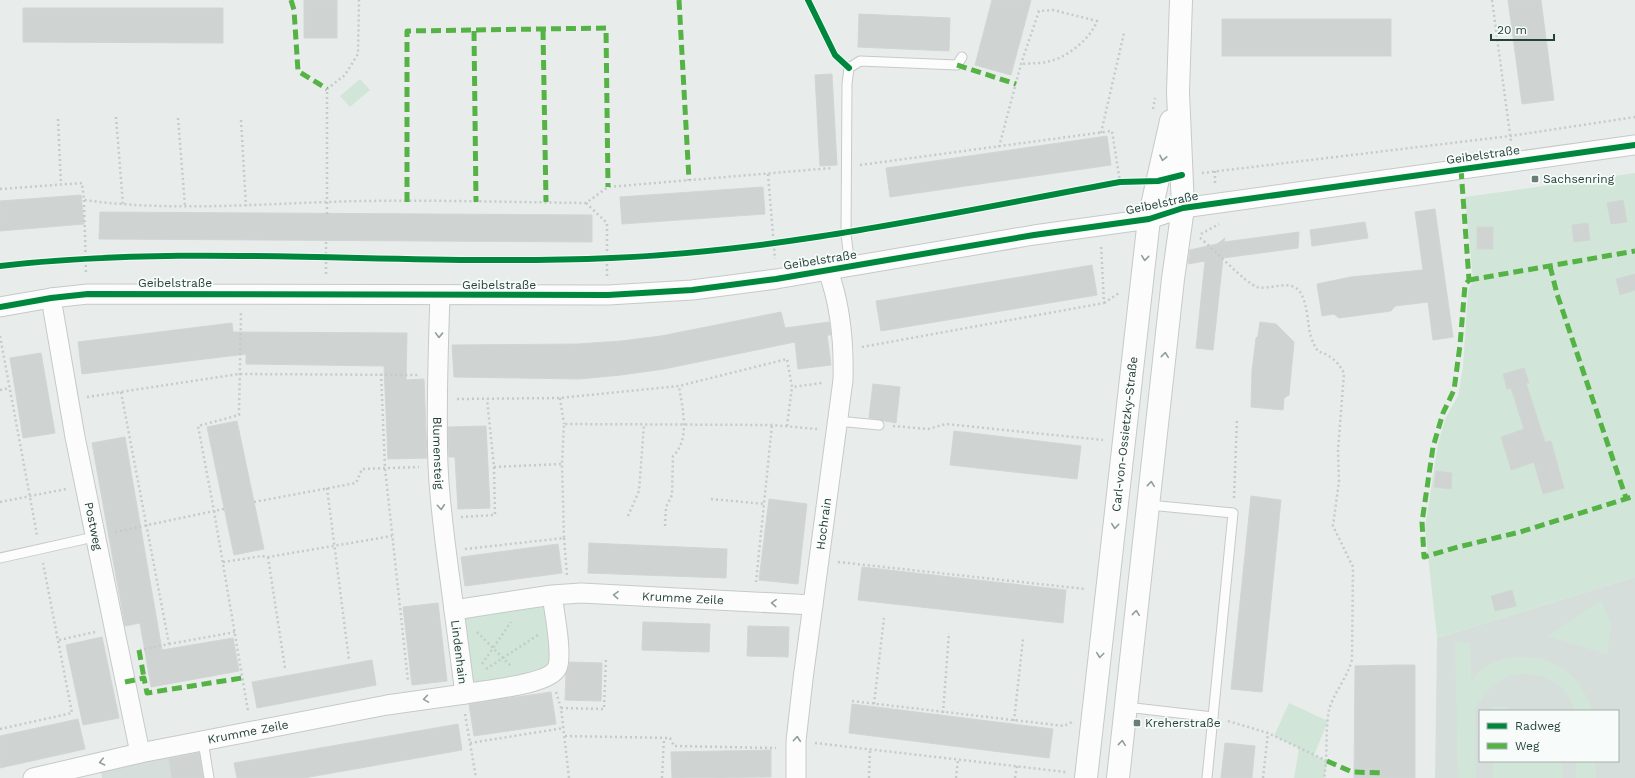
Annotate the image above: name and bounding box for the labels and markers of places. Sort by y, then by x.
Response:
place label: Sachsenring [1543,172,1615,186]
marker: Sachsenring [1530,174,1540,184]
place label: Kreherstraße [1145,716,1221,730]
marker: Kreherstraße [1132,718,1142,728]

